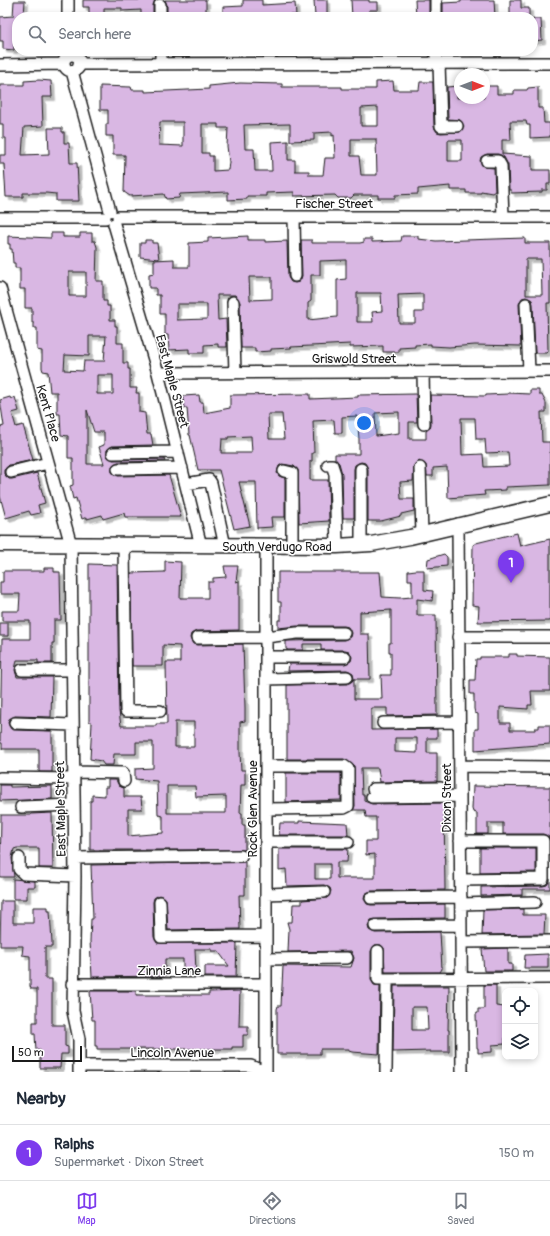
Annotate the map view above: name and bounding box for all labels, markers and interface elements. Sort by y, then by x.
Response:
search box [12,12,538,56]
icon: search [26,23,48,45]
text: Search here [58,25,131,44]
north arrow [454,68,490,104]
street label: Fischer Street [295,196,374,212]
street label: East Maple Street [152,333,192,430]
street label: Griswold Street [312,351,397,367]
street label: Kent Place [32,383,64,444]
your location [354,413,374,433]
street label: South Verdugo Road [222,539,332,555]
pin: 1 [498,550,524,583]
street label: East Maple Street [52,760,70,857]
street label: Rock Glen Avenue [245,760,261,858]
street label: Dixon Street [439,763,455,833]
street label: Zinnia Lane [137,963,201,979]
map controls [502,988,538,1060]
button: locate [502,988,538,1024]
button: layers [502,1024,538,1060]
scale bar [12,1044,82,1063]
street label: Lincoln Avenue [130,1045,214,1061]
text: 50 m [18,1046,44,1059]
text: Nearby [16,1088,65,1109]
text: Ralphs [54,1135,94,1154]
text: 1 [26,1145,32,1161]
text: 150 m [499,1145,534,1161]
text: Supermarket · Dixon Street [54,1154,204,1170]
tab: Map [76,1190,98,1227]
tab: Directions [249,1190,296,1227]
tab: Saved [447,1190,474,1227]

